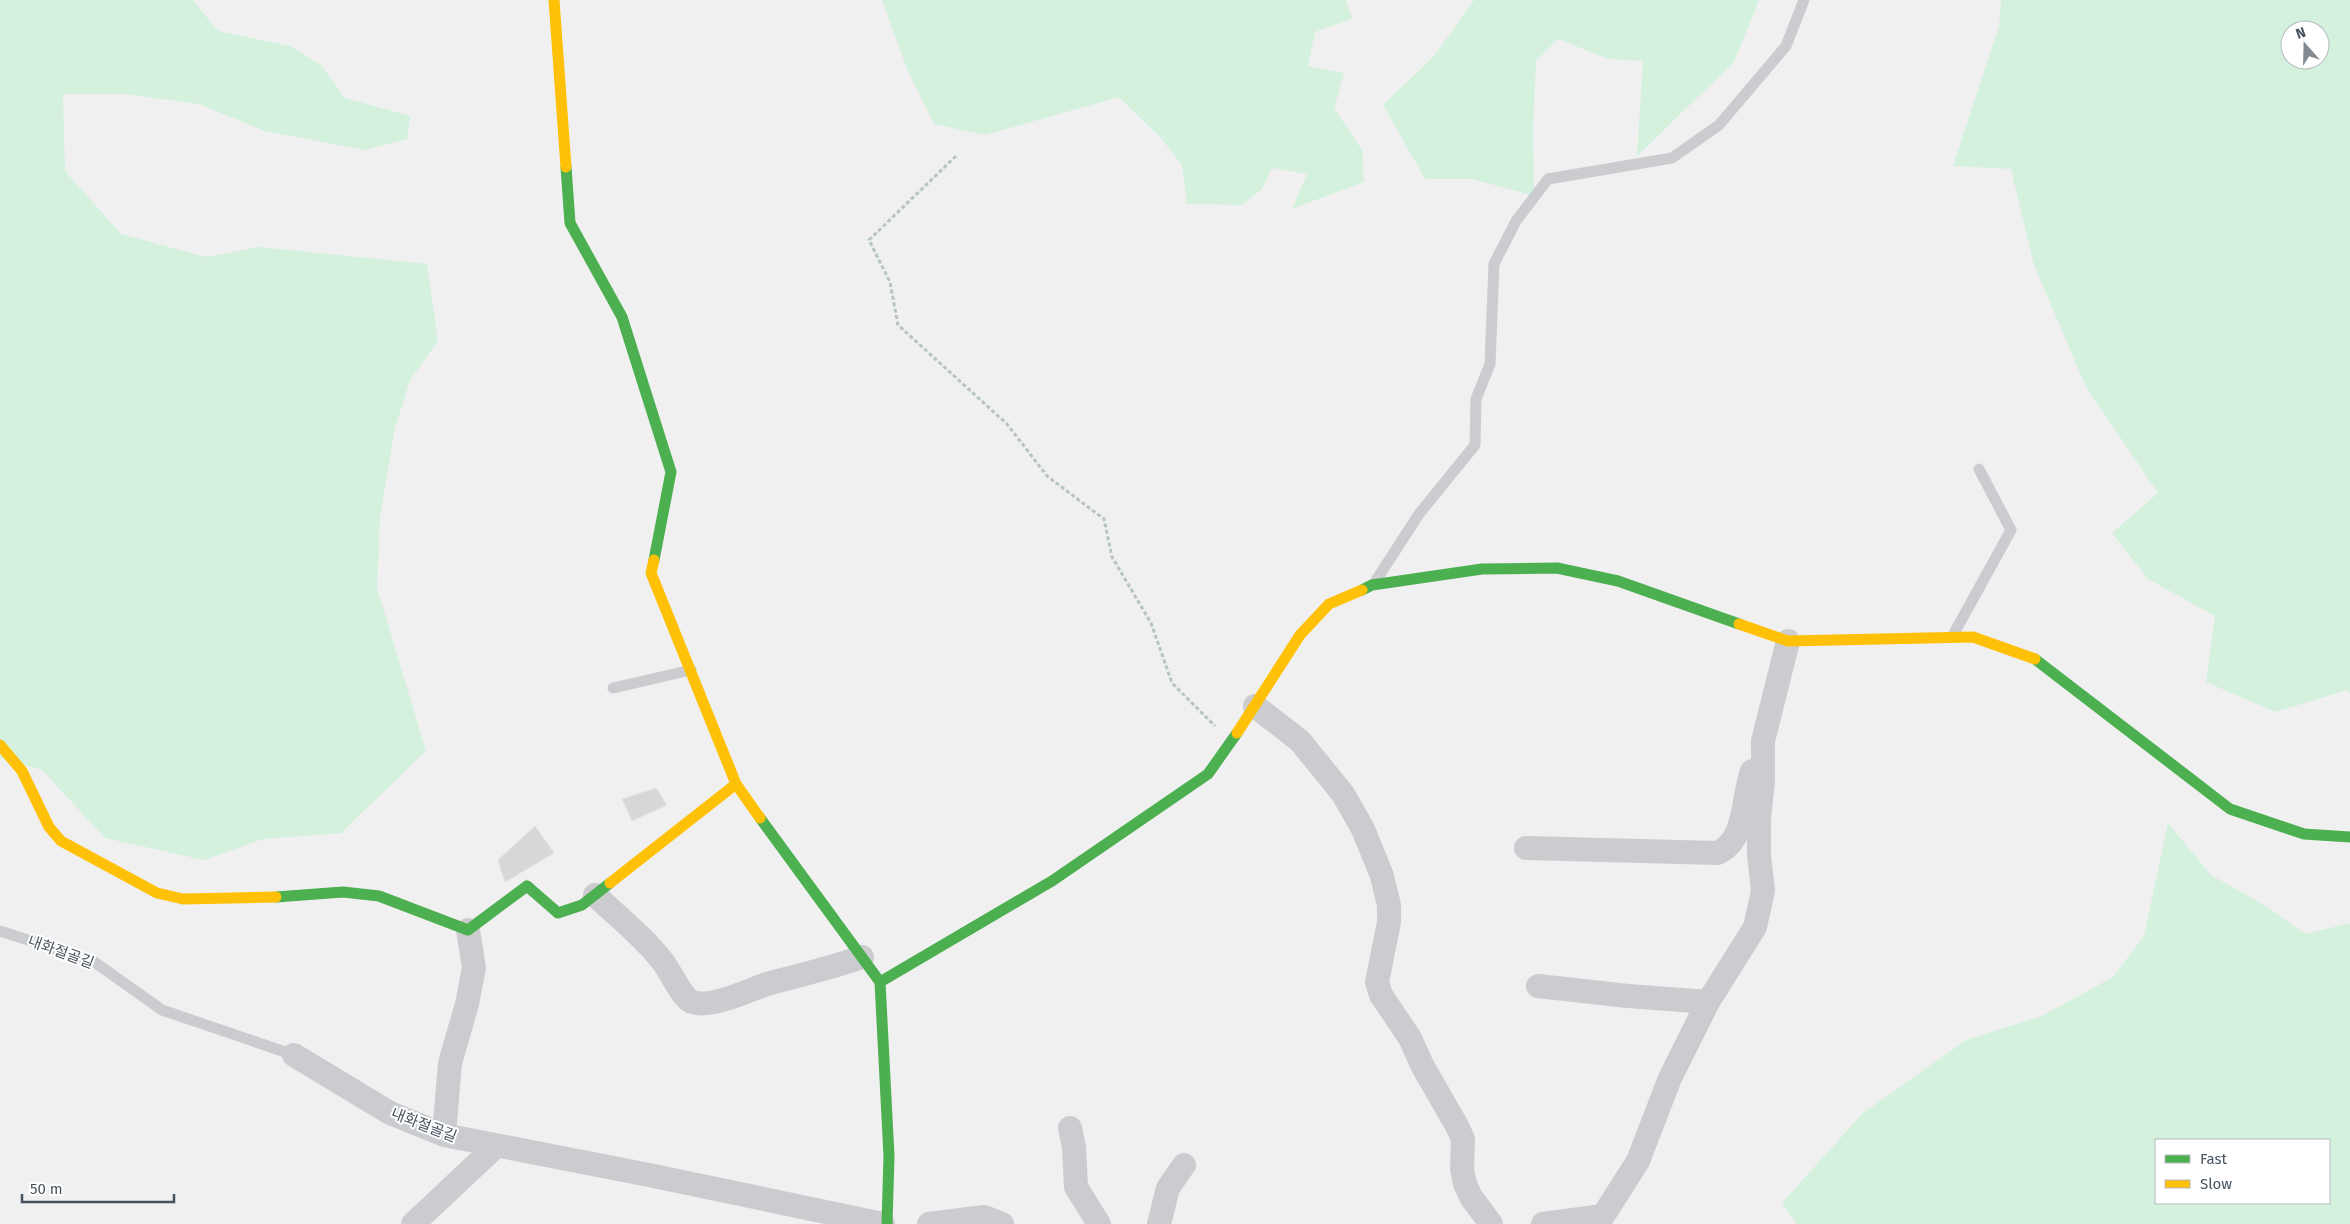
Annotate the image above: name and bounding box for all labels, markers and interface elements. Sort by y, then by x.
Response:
north arrow [2280,20,2330,70]
text: N [2293,24,2308,43]
street label: 내화절골길 [25,932,97,972]
street label: 내화절골길 [389,1104,459,1146]
legend [2155,1139,2330,1204]
text: Fast [2200,1150,2227,1168]
scale bar [22,1172,175,1204]
text: Slow [2200,1175,2232,1193]
text: 50 m [30,1180,63,1198]

